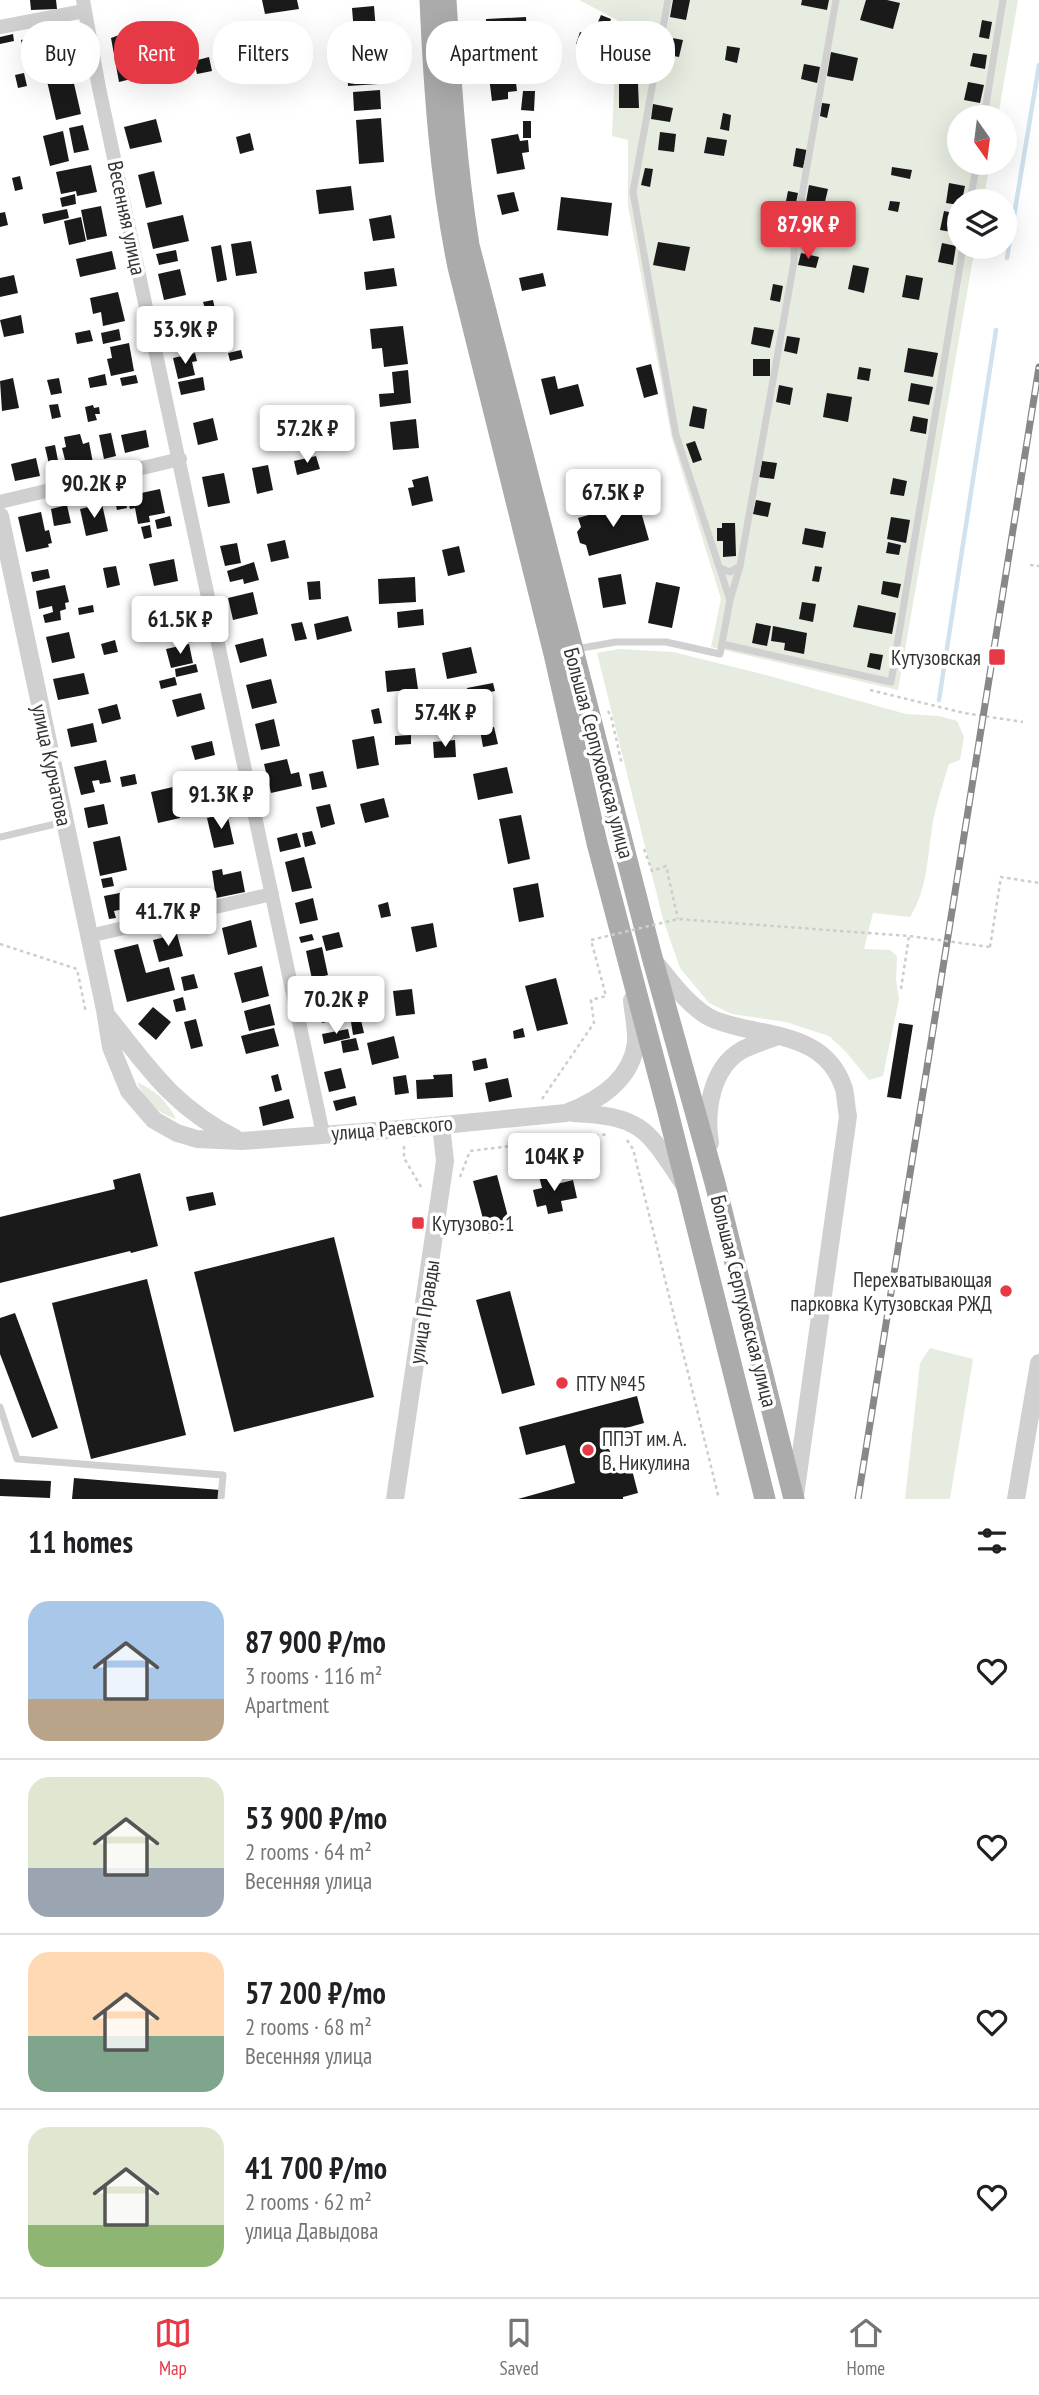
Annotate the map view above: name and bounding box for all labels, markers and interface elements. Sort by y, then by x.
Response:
chip: Buy [21,21,100,84]
chip: Rent [114,21,199,84]
chip: Filters [213,21,313,84]
chip: New [327,21,412,84]
chip: Apartment [426,21,562,84]
chip: House [576,21,675,84]
north arrow [947,105,1017,175]
map controls [947,105,1017,259]
street label: Весенняя улица [102,158,152,278]
button: layers [947,189,1017,259]
pin: 87.9K ₽ [743,202,873,261]
text: 87.9K ₽ [777,209,839,238]
pin: 53.9K ₽ [120,306,250,366]
text: 53.9K ₽ [153,314,217,343]
pin: 57.2K ₽ [242,406,372,465]
text: 57.2K ₽ [276,413,338,442]
pin: 90.2K ₽ [29,461,159,520]
text: 90.2K ₽ [62,468,126,497]
pin: 67.5K ₽ [548,470,678,529]
text: 67.5K ₽ [582,477,644,506]
pin: 61.5K ₽ [115,596,245,656]
text: 61.5K ₽ [148,604,212,633]
street label: Большая Серпуховская улица [558,644,640,862]
place label: Кутузовская [891,644,981,671]
marker: Кутузовская [987,647,1007,667]
pin: 57.4K ₽ [380,690,510,749]
text: 57.4K ₽ [414,697,476,726]
street label: улица Курчатова [26,702,78,828]
pin: 91.3K ₽ [156,772,286,831]
text: 91.3K ₽ [189,779,253,808]
pin: 41.7K ₽ [103,888,233,948]
text: 41.7K ₽ [136,896,200,925]
pin: 70.2K ₽ [271,976,401,1036]
text: 70.2K ₽ [304,984,368,1013]
street label: улица Раевского [330,1109,454,1147]
pin: 104K ₽ [497,1134,611,1193]
text: 104K ₽ [524,1141,584,1170]
street label: Большая Серпуховская улица [705,1192,783,1410]
place label: Кутузово-1 [432,1210,514,1237]
marker: Кутузово-1 [410,1215,426,1231]
street label: улица Правды [402,1258,446,1366]
place label: Перехватывающая парковка Кутузовская РЖД [790,1266,992,1317]
marker: Перехватывающая парковка Кутузовская РЖД [998,1283,1014,1299]
place label: ПТУ №45 [576,1370,646,1397]
marker: ПТУ №45 [554,1375,570,1391]
place label: ППЭТ им. А. В. Никулина [602,1425,690,1476]
marker: ППЭТ им. А. В. Никулина [580,1442,596,1458]
text: 11 homes [28,1522,133,1561]
icon: filters [973,1522,1011,1560]
text: 87 900 ₽/mo [245,1622,386,1661]
icon: home [84,1629,168,1713]
icon: heart [973,1652,1011,1690]
text: 3 rooms · 116 m² [245,1661,382,1690]
text: Apartment [245,1690,329,1719]
text: 53 900 ₽/mo [245,1798,387,1837]
icon: home [84,1805,168,1889]
icon: heart [973,1828,1011,1866]
text: 2 rooms · 64 m² [245,1837,372,1866]
text: Весенняя улица [245,1866,372,1895]
text: 57 200 ₽/mo [245,1973,386,2012]
icon: home [84,1980,168,2064]
icon: heart [973,2003,1011,2041]
text: 2 rooms · 68 m² [245,2012,372,2041]
text: Весенняя улица [245,2041,372,2070]
text: 41 700 ₽/mo [245,2148,387,2187]
icon: home [84,2155,168,2239]
icon: heart [973,2178,1011,2216]
text: 2 rooms · 62 m² [245,2187,372,2216]
text: улица Давыдова [245,2216,378,2245]
tab: Map [154,2314,192,2380]
tab: Saved [500,2314,539,2380]
tab: Home [847,2314,885,2380]

